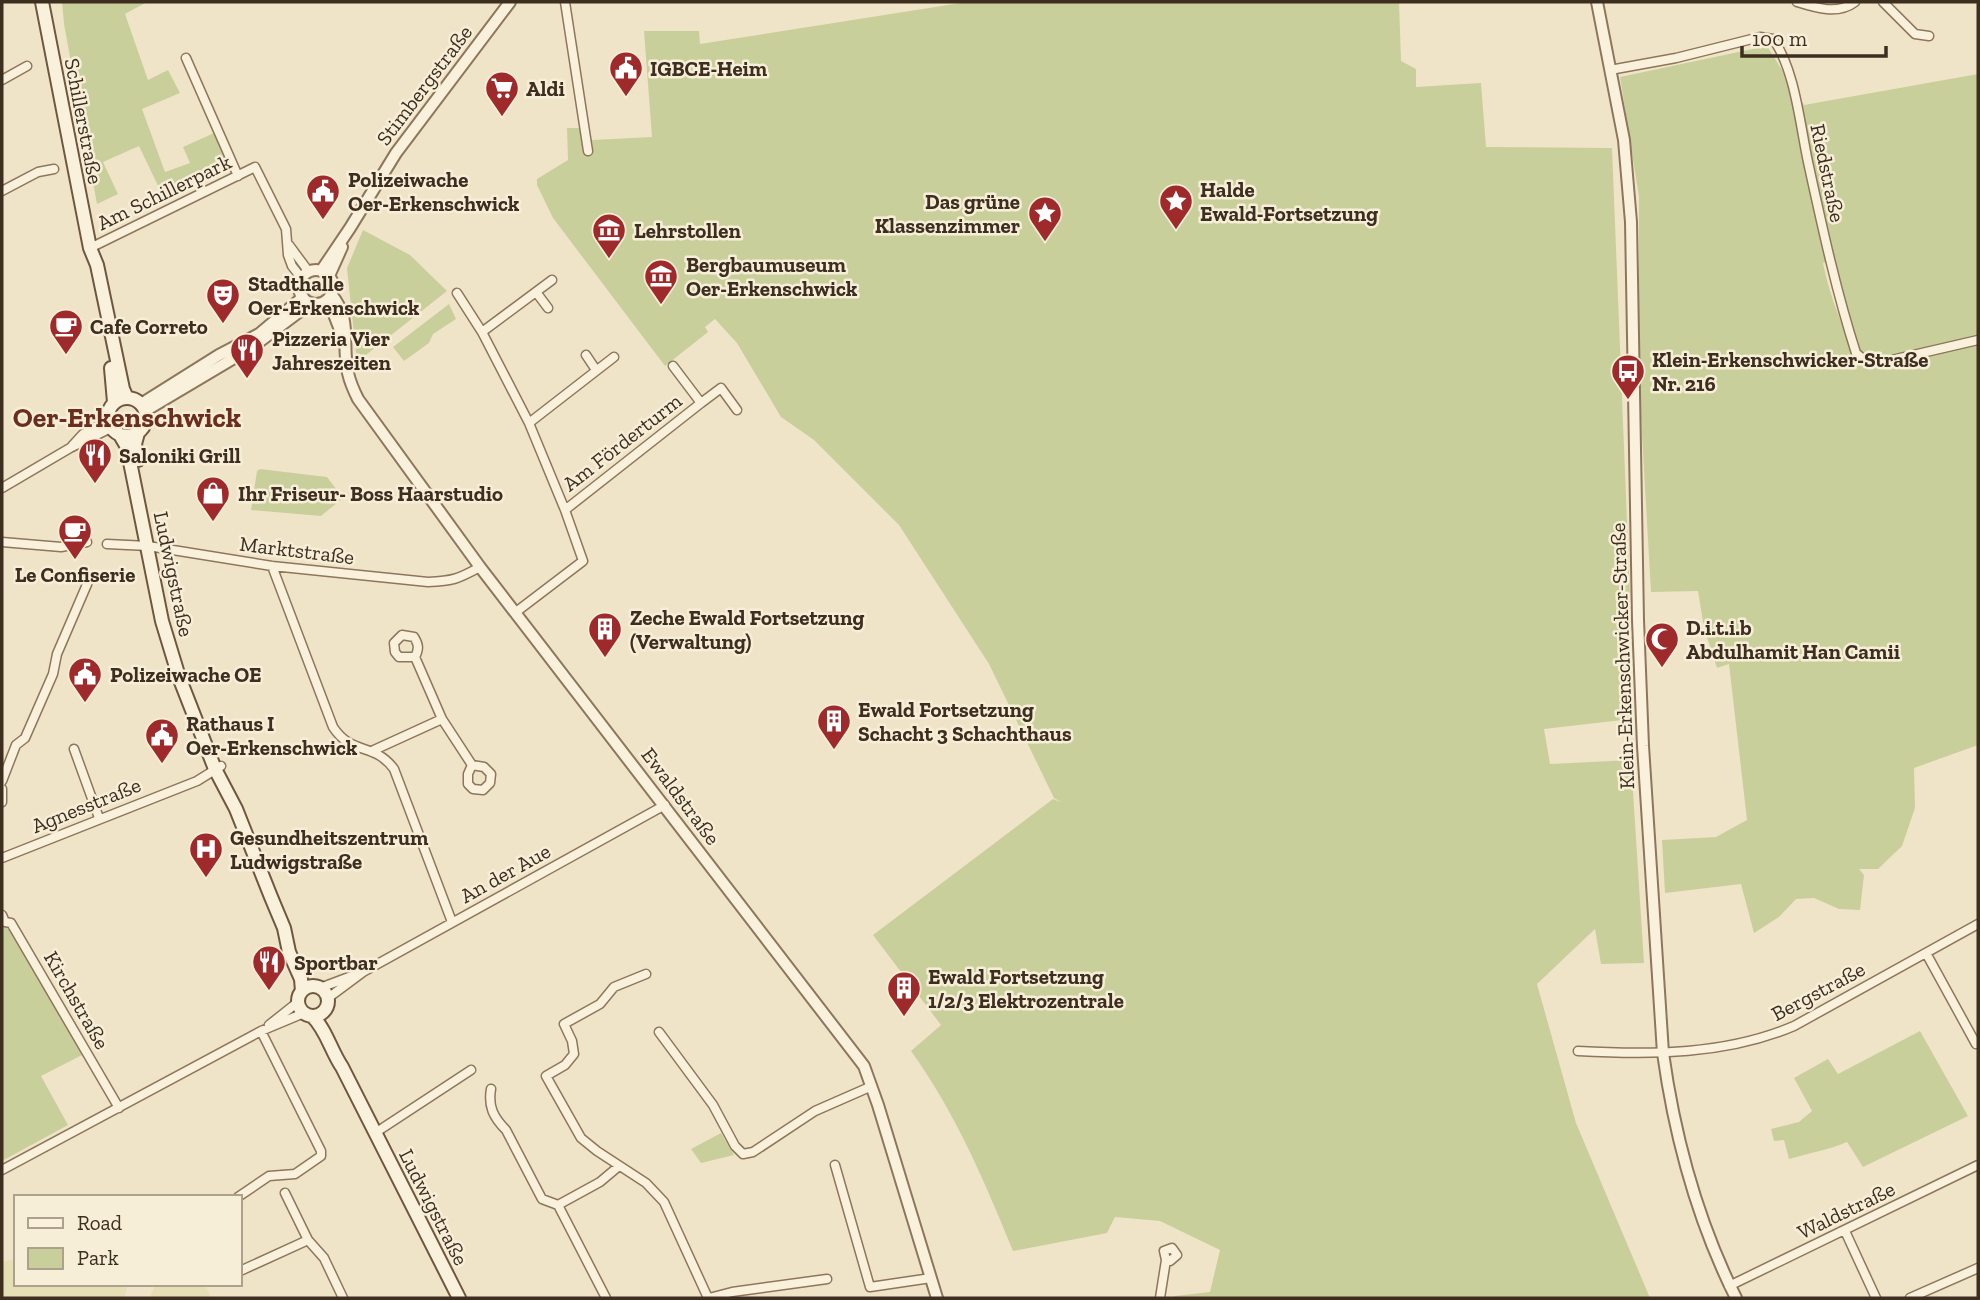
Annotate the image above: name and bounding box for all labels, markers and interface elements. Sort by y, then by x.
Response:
scale bar [1742,14,1885,58]
street label: Stimbergstraße [371,20,477,150]
text: 100 m [1752,26,1807,51]
public building icon: IGBCE-Heim [607,49,645,98]
street label: Schillerstraße [60,56,108,186]
place label: IGBCE-Heim [650,56,768,81]
supermarket icon: Aldi [483,69,521,118]
place label: Aldi [526,76,565,101]
street label: Riedstraße [1805,122,1851,225]
street label: Am Schillerpark [93,149,235,235]
place label: Polizeiwache Oer-Erkenschwick [348,167,520,216]
public building icon: Polizeiwache Oer-Erkenschwick [304,172,342,221]
place label: Halde Ewald-Fortsetzung [1200,177,1378,226]
place icon: Halde Ewald-Fortsetzung [1157,182,1195,231]
place label: Das grüne Klassenzimmer [875,189,1020,238]
place icon: Das grüne Klassenzimmer [1026,194,1064,243]
museum icon: Lehrstollen [590,211,628,260]
place label: Lehrstollen [634,218,741,243]
place label: Bergbaumuseum Oer-Erkenschwick [686,252,858,301]
museum icon: Bergbaumuseum Oer-Erkenschwick [642,257,680,306]
place label: Stadthalle Oer-Erkenschwick [248,271,420,320]
theatre icon: Stadthalle Oer-Erkenschwick [204,276,242,325]
cafe icon: Cafe Correto [47,307,85,356]
place label: Cafe Correto [90,314,208,339]
place label: Pizzeria Vier Jahreszeiten [272,326,391,375]
restaurant icon: Pizzeria Vier Jahreszeiten [228,331,266,380]
place label: Klein-Erkenschwicker-Straße Nr. 216 [1652,347,1928,396]
bus stop icon: Klein-Erkenschwicker-Straße Nr. 216 [1609,352,1647,401]
street label: Am Förderturm [558,388,686,496]
district label: Oer-Erkenschwick [13,401,242,434]
restaurant icon: Saloniki Grill [76,436,114,485]
place label: Saloniki Grill [119,443,241,468]
shop icon: Ihr Friseur- Boss Haarstudio [194,474,232,523]
place label: Ihr Friseur- Boss Haarstudio [238,481,503,506]
street label: Ludwigstraße [149,509,199,639]
cafe icon: Le Confiserie [56,512,94,561]
street label: Klein-Erkenschwicker-Straße [1605,522,1639,790]
street label: Marktstraße [238,531,356,569]
place label: Le Confiserie [15,562,135,587]
place label: Zeche Ewald Fortsetzung (Verwaltung) [630,605,865,654]
building icon: Zeche Ewald Fortsetzung (Verwaltung) [586,610,624,659]
place label: D.i.t.i.b Abdulhamit Han Camii [1686,615,1900,664]
mosque icon: D.i.t.i.b Abdulhamit Han Camii [1643,620,1681,669]
public building icon: Polizeiwache OE [66,655,104,704]
place label: Polizeiwache OE [110,662,262,687]
place label: Ewald Fortsetzung Schacht 3 Schachthaus [858,697,1072,746]
building icon: Ewald Fortsetzung Schacht 3 Schachthaus [815,702,853,751]
place label: Rathaus I Oer-Erkenschwick [186,711,358,760]
public building icon: Rathaus I Oer-Erkenschwick [143,716,181,765]
street label: Ewaldstraße [636,742,726,850]
street label: Agnesstraße [28,772,144,838]
place label: Gesundheitszentrum Ludwigstraße [230,825,429,874]
hospital icon: Gesundheitszentrum Ludwigstraße [187,830,225,879]
street label: An der Aue [455,838,555,908]
restaurant icon: Sportbar [250,943,288,992]
street label: Kirchstraße [39,946,115,1054]
place label: Sportbar [294,950,378,975]
street label: Bergstraße [1767,956,1869,1026]
place label: Ewald Fortsetzung 1/2/3 Elektrozentrale [928,964,1124,1013]
building icon: Ewald Fortsetzung 1/2/3 Elektrozentrale [885,969,923,1018]
street label: Ludwigstraße [394,1145,474,1270]
street label: Waldstraße [1793,1176,1899,1244]
legend [14,1195,242,1286]
text: Road [77,1210,123,1235]
text: Park [77,1245,119,1270]

